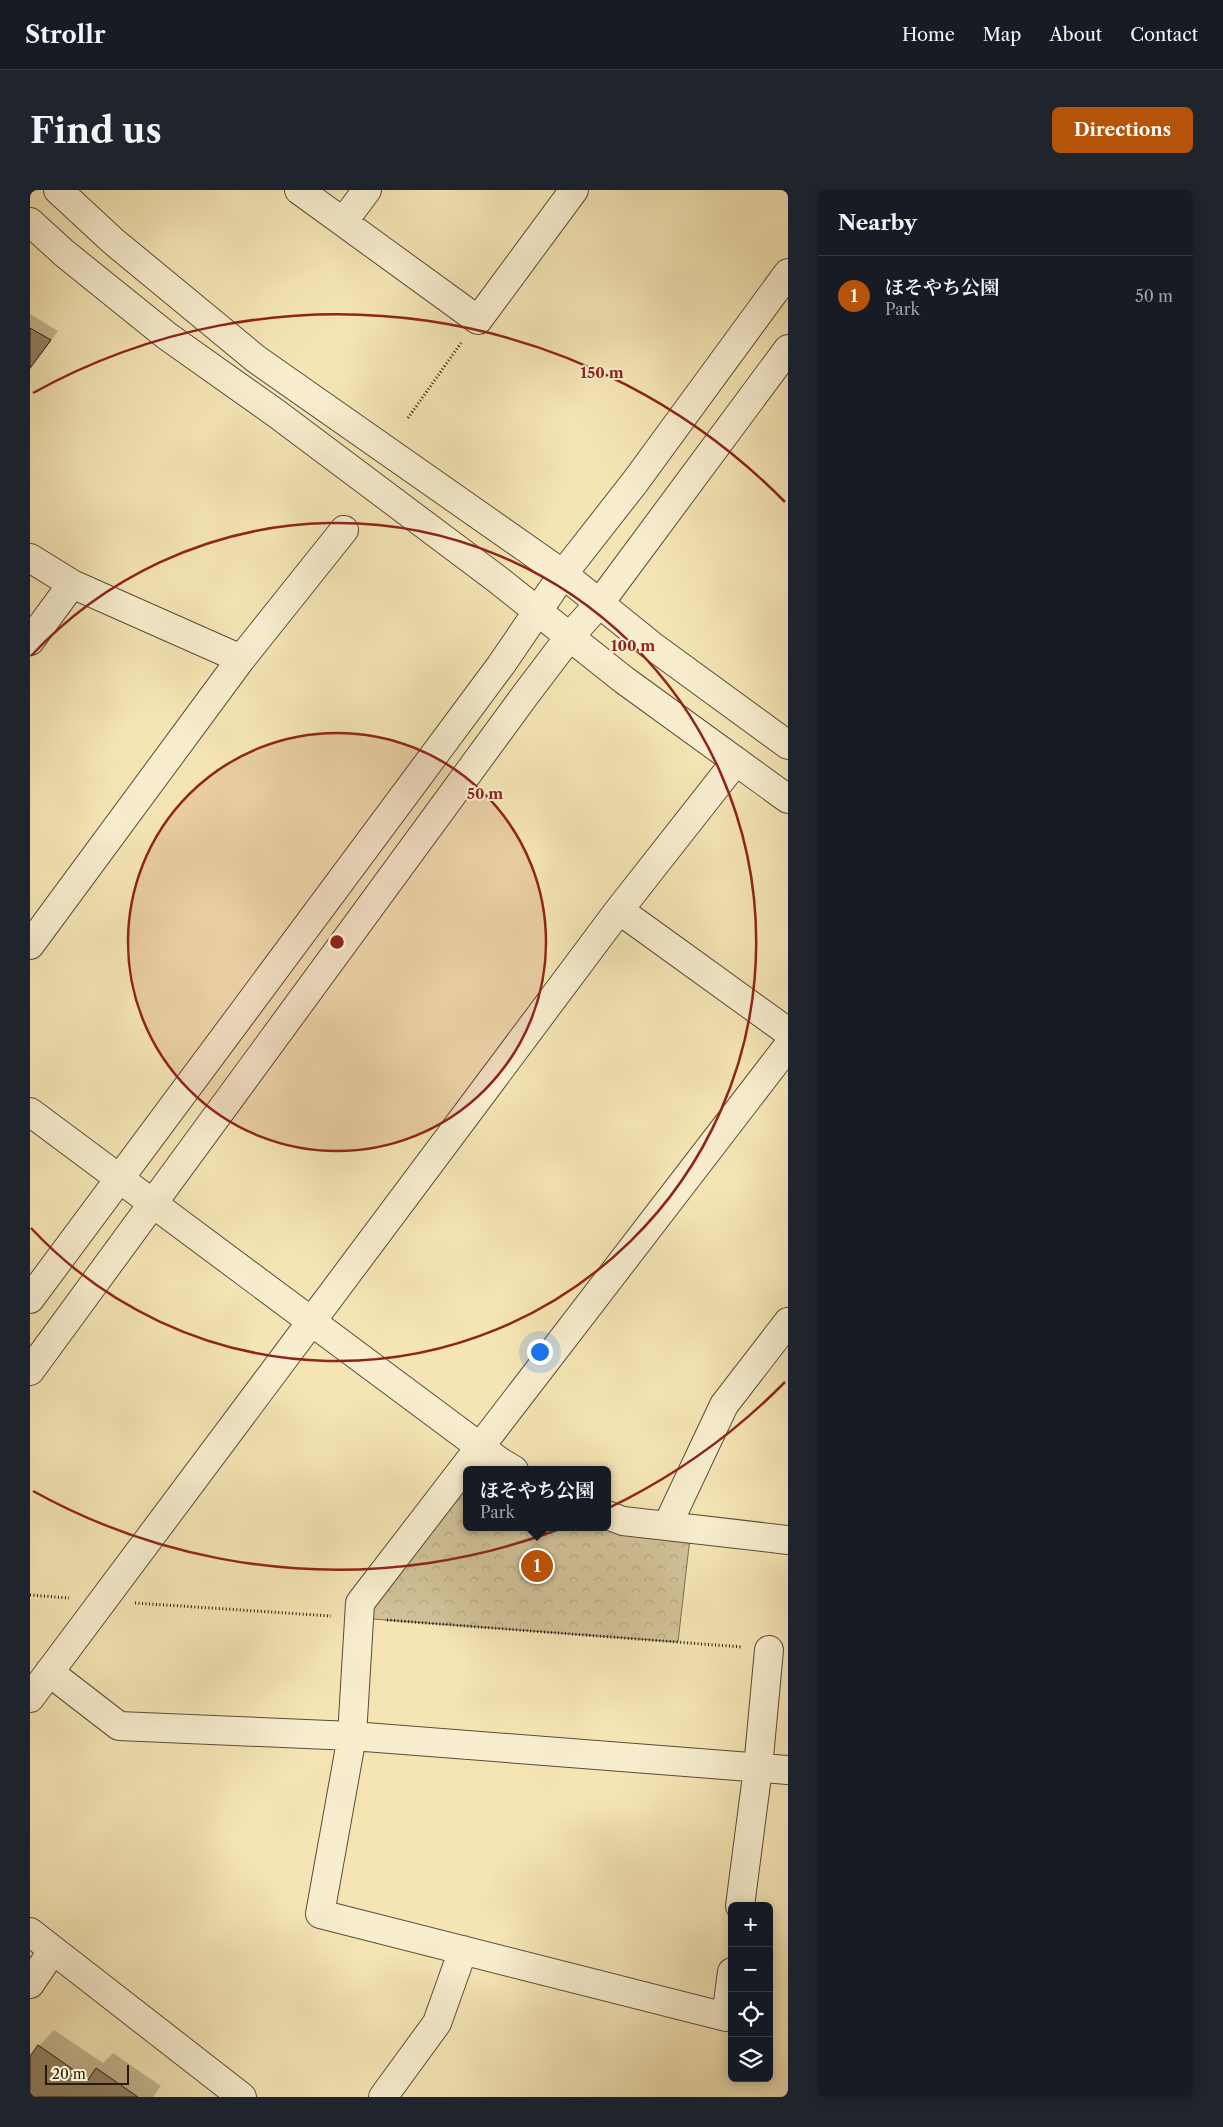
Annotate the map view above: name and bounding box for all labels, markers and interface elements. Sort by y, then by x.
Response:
text: Strollr [25,20,105,49]
text: Home [902,24,955,46]
text: Map [983,24,1021,46]
text: About [1049,24,1102,46]
text: Contact [1130,24,1198,46]
button: Directions [1052,107,1193,153]
text: Find us [30,109,162,152]
text: Nearby [838,210,917,235]
text: ほそやち公園 [885,276,999,299]
text: 1 [850,286,858,306]
text: 50 m [1135,286,1173,306]
text: Park [885,299,920,319]
text: 150 m [580,363,624,382]
text: 100 m [611,636,655,655]
text: 50 m [467,784,503,803]
centre of rings [328,933,346,951]
your location [527,1339,553,1365]
popup [463,1466,611,1531]
text: ほそやち公園 [480,1479,594,1502]
text: Park [480,1502,515,1522]
pin: 1 [521,1547,553,1585]
map controls [728,1902,773,2082]
button: + [728,1902,773,1947]
button: − [728,1947,773,1992]
button: locate [728,1992,773,2037]
button: layers [728,2037,773,2082]
scale bar [45,2062,129,2085]
text: 20 m [52,2065,86,2083]

